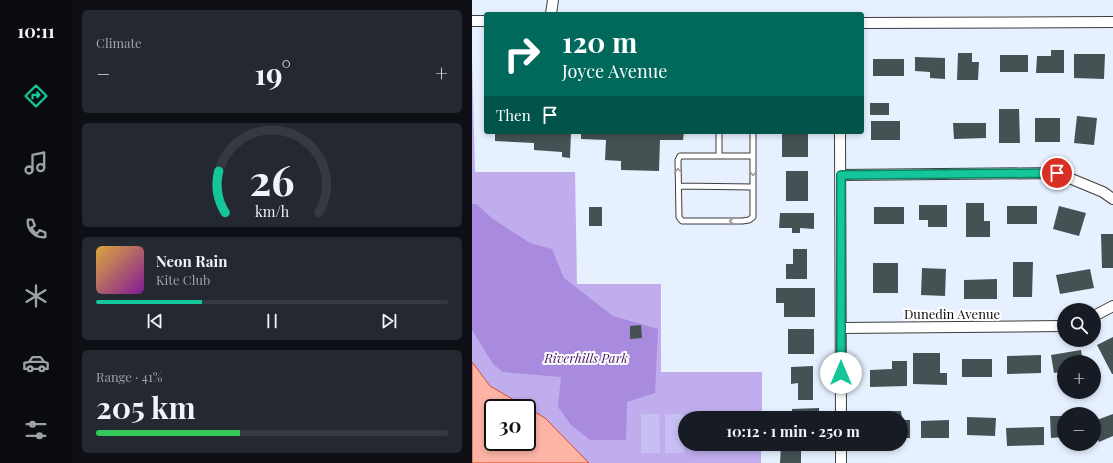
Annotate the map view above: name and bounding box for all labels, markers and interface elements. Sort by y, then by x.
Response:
text: 10:11 [17,19,55,43]
text: 120 m [562,23,637,60]
icon: right [496,28,548,80]
text: Climate [96,34,142,51]
text: 19° [255,53,291,93]
text: − [96,58,110,88]
text: + [435,58,448,88]
text: Joyce Avenue [562,59,667,83]
icon: directions [22,82,50,110]
icon: arrive [539,104,561,126]
text: Then [496,105,531,125]
icon: music [22,149,50,177]
text: 26 [249,151,295,206]
pin [1040,156,1074,190]
icon: arrive [1046,162,1068,184]
one-way arrow [674,168,682,174]
one-way arrow [749,170,757,176]
text: km/h [255,202,290,221]
icon: phone [22,215,50,243]
one-way arrow [729,217,735,225]
text: Neon Rain [156,251,227,271]
text: Kite Club [156,271,210,288]
icon: climate [22,282,50,310]
map controls [1057,303,1101,451]
button: search [1057,303,1101,347]
street label: Dunedin Avenue [904,305,1000,322]
icon: previous [144,310,166,332]
icon: pause [261,310,283,332]
icon: next [378,310,400,332]
icon: car [22,349,50,377]
park label: Riverhills Park [543,349,628,366]
position arrow [820,352,862,394]
button: + [1057,355,1101,399]
text: Range · 41% [96,368,162,385]
text: 205 km [96,387,196,427]
speed limit sign: 30 [484,399,536,451]
button: − [1057,407,1101,451]
icon: filters [22,416,50,444]
text: 10:12 · 1 min · 250 m [726,421,860,441]

